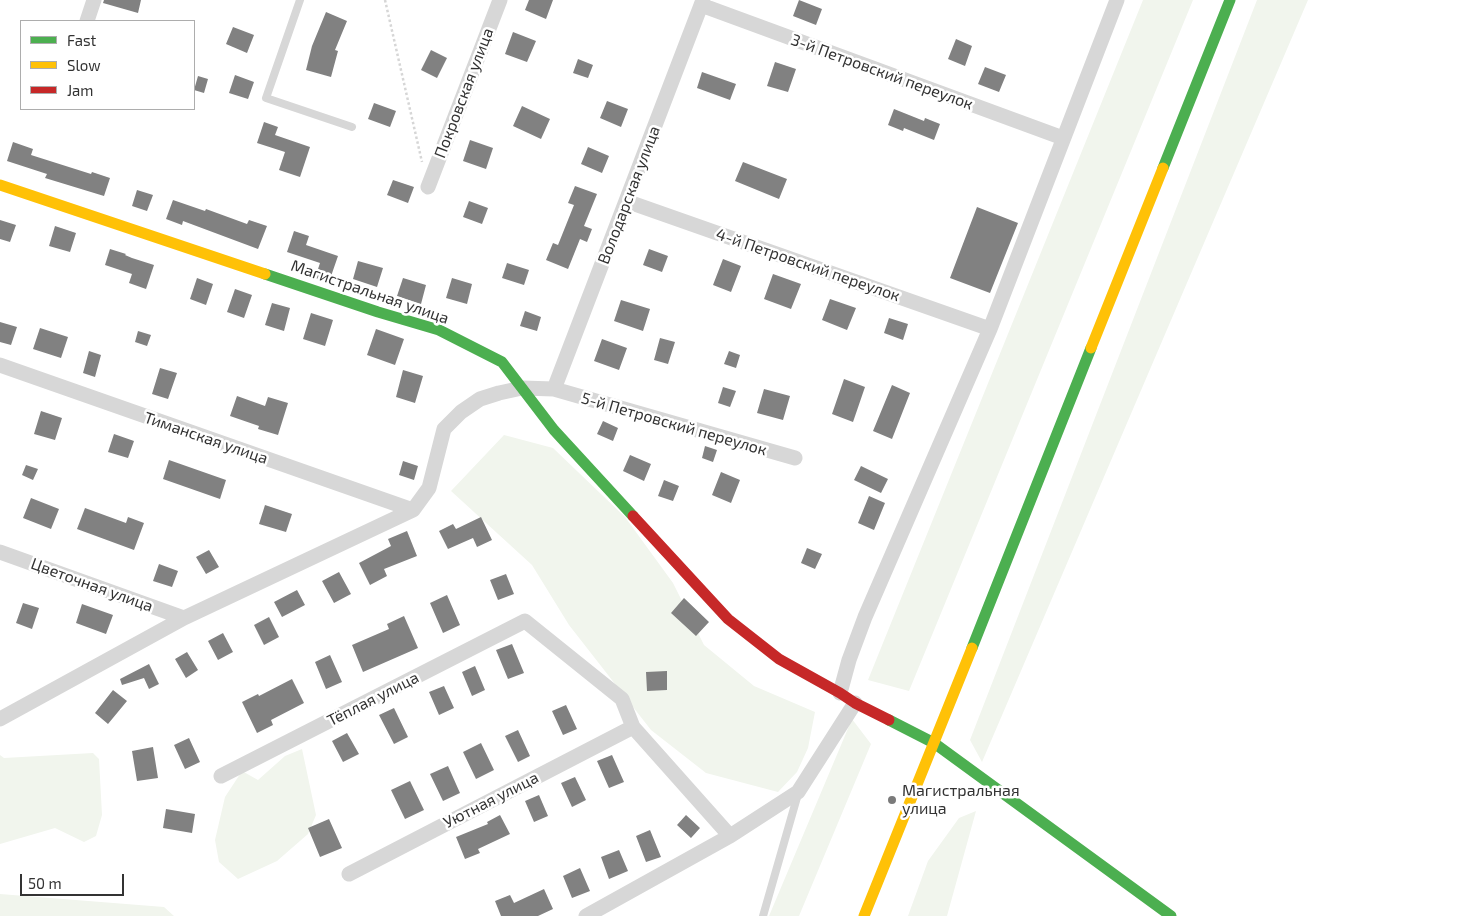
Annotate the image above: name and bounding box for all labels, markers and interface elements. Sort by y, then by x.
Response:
legend [20,20,195,110]
street label: Покровская улица [430,25,498,161]
street label: 3-й Петровский переулок [788,30,976,114]
text: Fast [67,31,96,49]
text: Slow [67,56,101,74]
text: Jam [67,81,93,99]
street label: Володарская улица [594,123,664,267]
street label: 4-й Петровский переулок [713,224,903,306]
street label: Магистральная улица [288,256,452,328]
street label: 5-й Петровский переулок [579,388,769,460]
street label: Тиманская улица [142,408,270,468]
street label: Цветочная улица [28,554,156,616]
street label: Тёплая улица [324,668,422,730]
street label: Уютная улица [440,768,542,832]
place label: Магистральная улица [902,781,1020,819]
marker: Магистральная улица [886,794,898,806]
scale bar [22,864,126,896]
text: 50 m [28,874,62,892]

